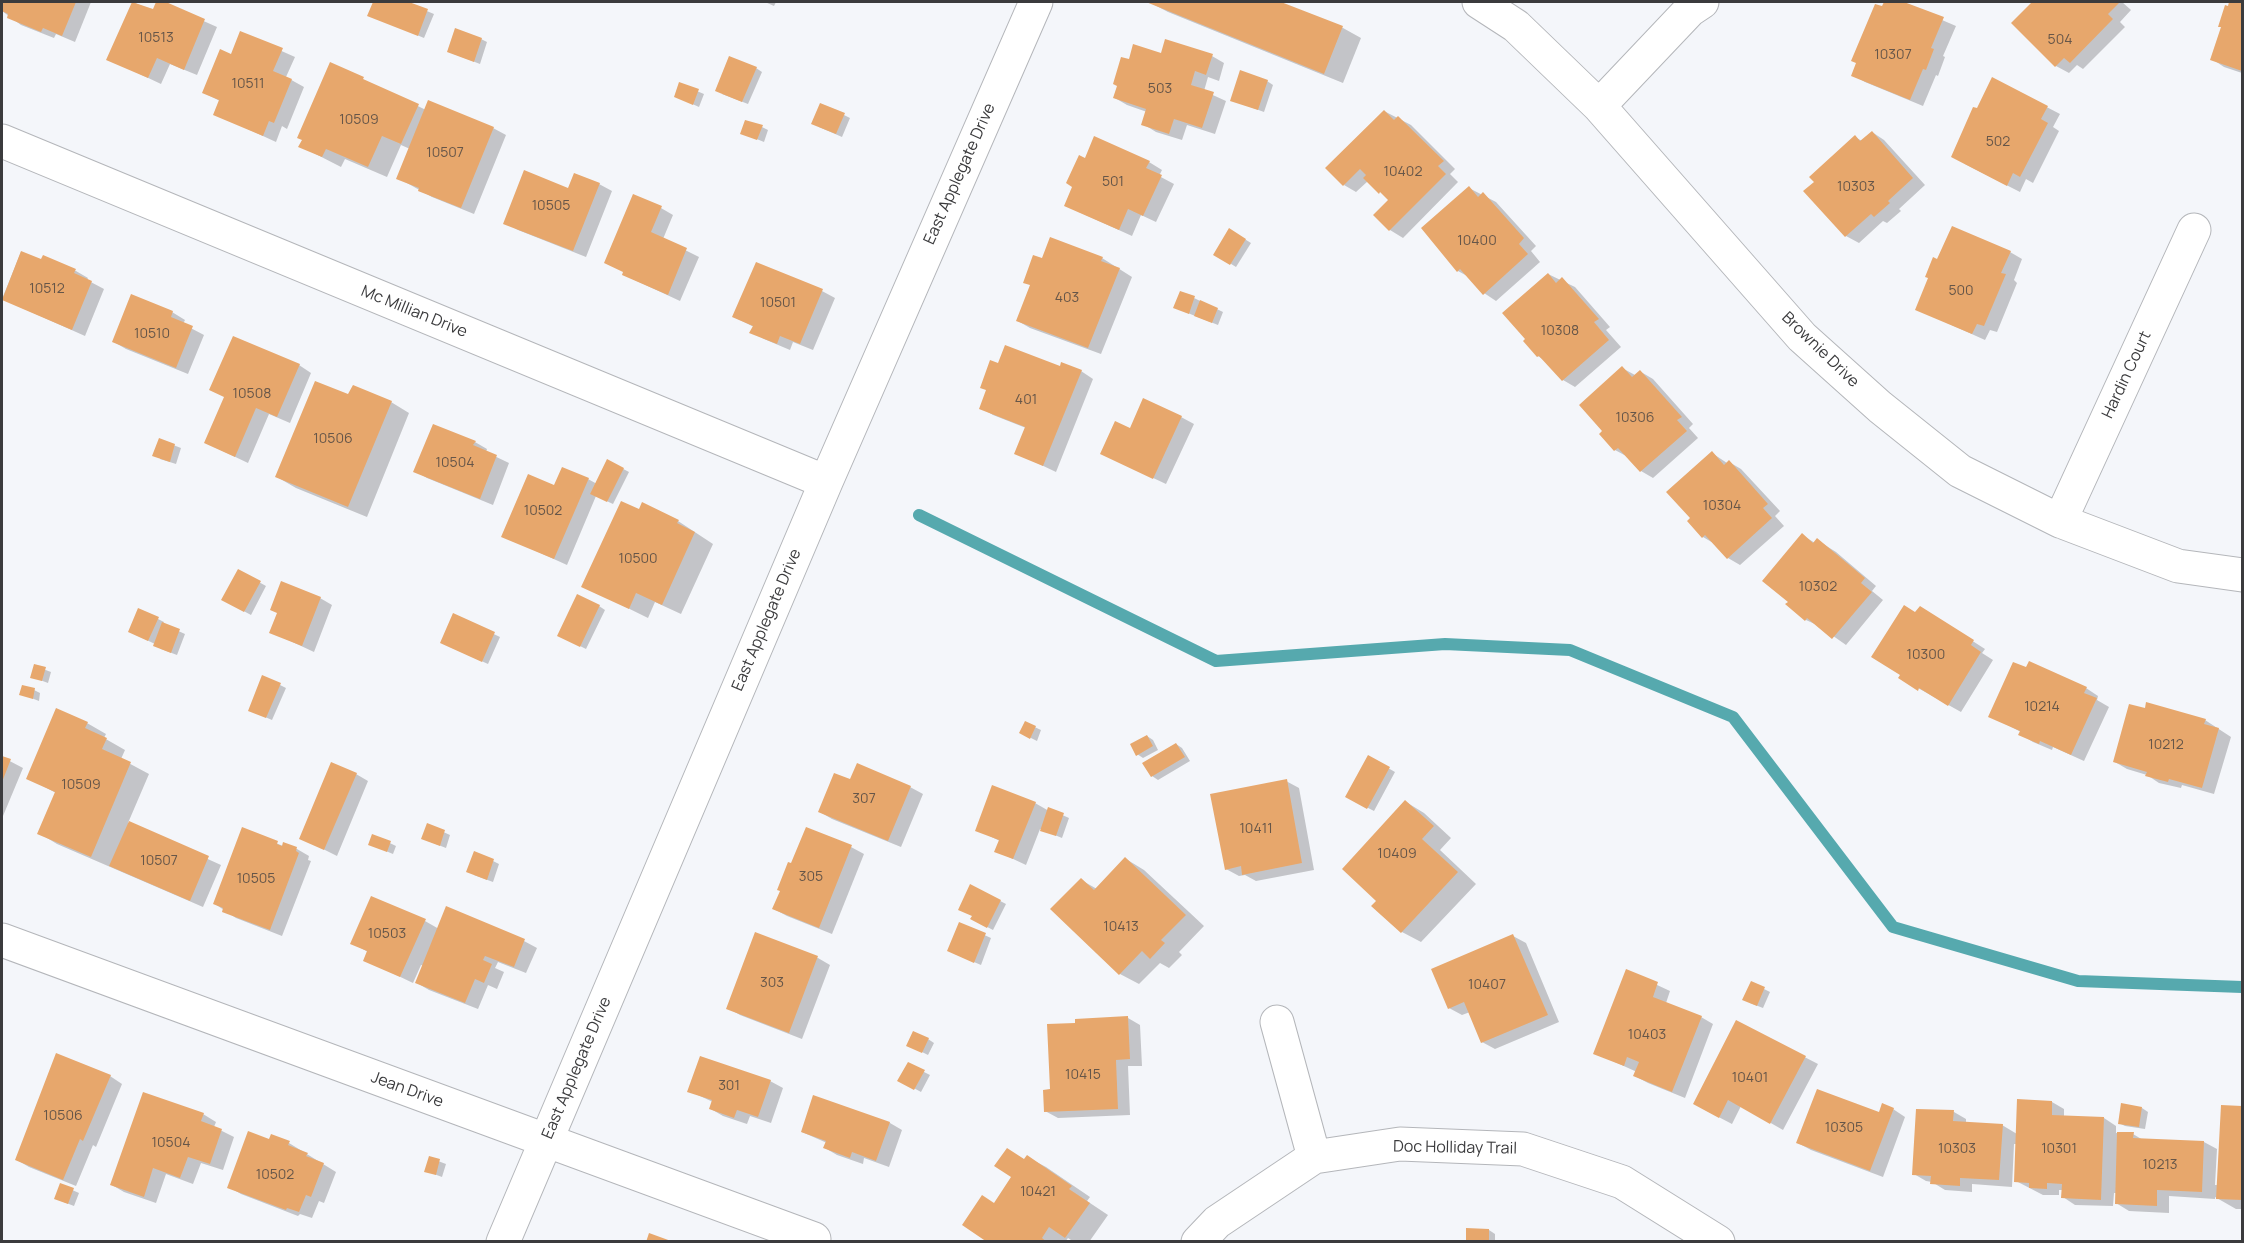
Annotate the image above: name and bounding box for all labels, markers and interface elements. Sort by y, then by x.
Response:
house number: 10513 [138,30,174,46]
house number: 504 [2048,32,2072,48]
house number: 10307 [1874,47,1912,63]
house number: 10511 [231,76,265,92]
house number: 503 [1148,81,1172,97]
street label: East Applegate Drive [920,100,1000,248]
house number: 10509 [339,112,379,128]
house number: 502 [1986,134,2010,150]
house number: 10507 [426,145,464,161]
house number: 10402 [1384,164,1422,180]
house number: 501 [1102,174,1124,190]
house number: 10303 [1837,179,1875,195]
house number: 10505 [532,198,570,214]
house number: 10400 [1457,233,1497,249]
house number: 10512 [29,281,65,297]
street label: Mc Millian Drive [358,282,470,342]
house number: 500 [1948,283,1974,299]
house number: 403 [1055,290,1079,306]
house number: 10501 [760,295,796,311]
street label: Brownie Drive [1777,308,1863,392]
house number: 10308 [1541,323,1579,339]
house number: 10510 [134,326,170,342]
street label: Hardin Court [2098,328,2156,422]
house number: 10508 [233,386,271,402]
house number: 401 [1015,392,1037,408]
house number: 10306 [1616,410,1654,426]
house number: 10506 [313,431,353,447]
house number: 10504 [436,455,474,471]
house number: 10304 [1703,498,1741,514]
house number: 10502 [524,503,562,519]
street label: East Applegate Drive [728,546,806,694]
house number: 10500 [618,551,658,567]
house number: 10302 [1799,579,1837,595]
house number: 10300 [1907,647,1945,663]
house number: 10214 [2024,699,2060,715]
house number: 10212 [2148,737,2184,753]
house number: 10509 [61,777,101,793]
house number: 307 [852,791,876,807]
house number: 10411 [1239,821,1273,837]
house number: 10409 [1377,846,1417,862]
house number: 10507 [140,853,178,869]
house number: 305 [799,869,823,885]
house number: 10505 [237,871,275,887]
house number: 10413 [1103,919,1139,935]
house number: 10503 [368,926,406,942]
house number: 303 [760,975,784,991]
house number: 10407 [1468,977,1506,993]
street label: East Applegate Drive [538,994,616,1142]
house number: 10403 [1628,1027,1666,1043]
house number: 10415 [1065,1067,1101,1083]
street label: Jean Drive [368,1068,446,1112]
house number: 10401 [1732,1070,1768,1086]
house number: 301 [718,1078,740,1094]
house number: 10506 [43,1108,83,1124]
house number: 10305 [1825,1120,1863,1136]
house number: 10504 [152,1135,190,1151]
street label: Doc Holliday Trail [1393,1137,1517,1159]
house number: 10303 [1938,1141,1976,1157]
house number: 10301 [2041,1141,2077,1157]
house number: 10213 [2142,1157,2178,1173]
house number: 10502 [256,1167,294,1183]
house number: 10421 [1020,1184,1056,1200]

